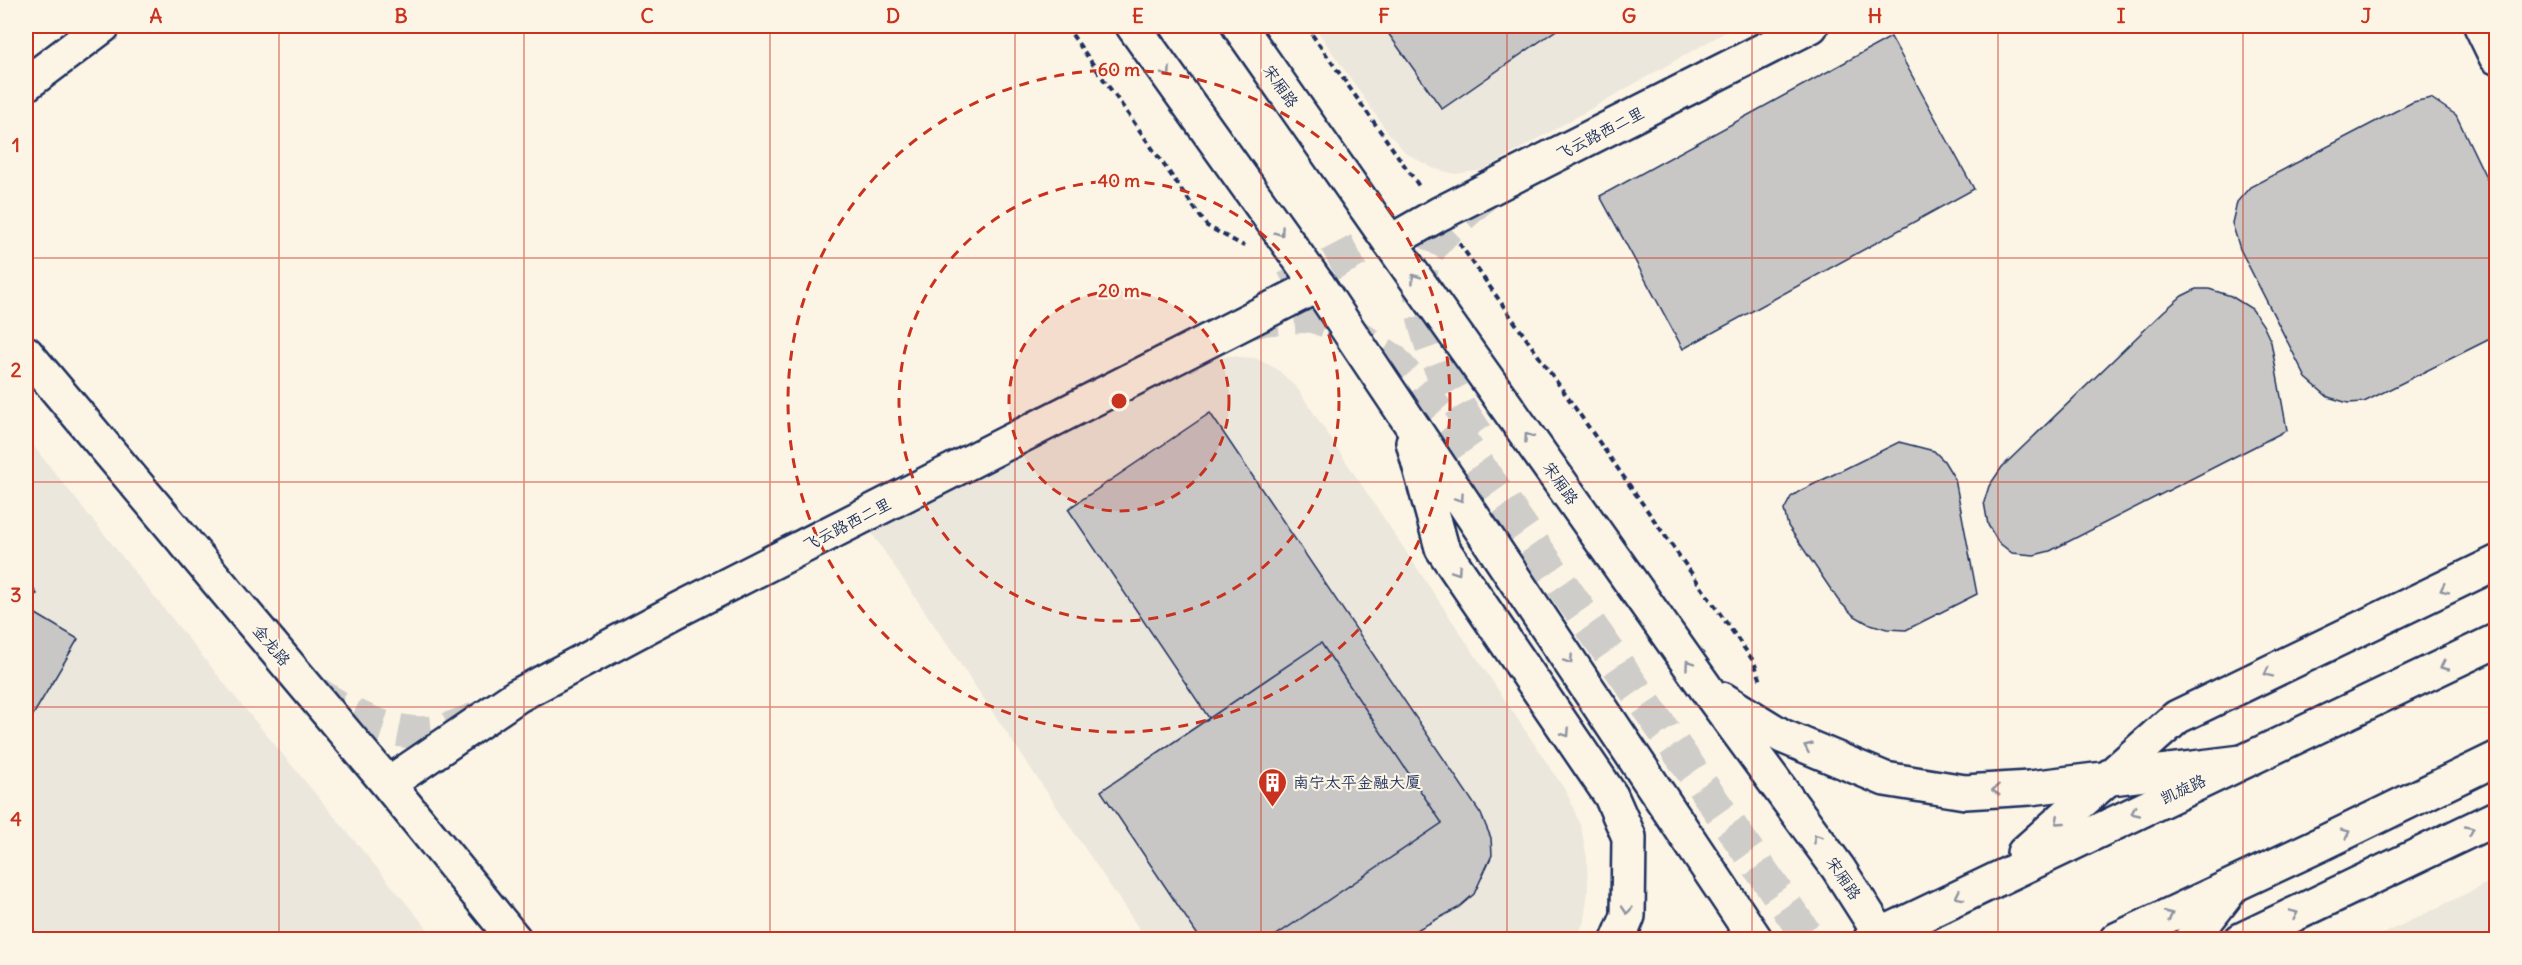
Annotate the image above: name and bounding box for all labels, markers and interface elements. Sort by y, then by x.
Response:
text: A [150,3,163,28]
text: B [394,3,408,28]
text: C [640,3,654,28]
text: D [886,3,900,28]
text: E [1132,3,1144,28]
text: F [1378,3,1390,28]
text: G [1622,3,1636,28]
text: H [1868,3,1882,28]
text: I [2117,3,2126,28]
text: J [2361,3,2372,28]
text: 60 m [1098,58,1140,81]
street label: 宋厢路 [1259,61,1303,111]
one-way arrow [1160,67,1171,78]
street label: 飞云路西二里 [1553,102,1647,164]
text: 1 [12,132,20,157]
text: 40 m [1098,169,1140,192]
one-way arrow [1273,225,1284,236]
one-way arrow [1411,273,1422,284]
text: 20 m [1098,279,1140,302]
text: 2 [11,357,22,382]
centre of rings [1109,391,1129,411]
one-way arrow [1524,432,1535,443]
street label: 宋厢路 [1539,458,1583,508]
one-way arrow [1453,491,1464,502]
street label: 飞云路西二里 [800,493,894,555]
one-way arrow [1450,565,1461,576]
one-way arrow [2439,581,2450,593]
text: 3 [10,582,22,607]
street label: 金龙路 [249,620,295,670]
one-way arrow [1561,654,1573,664]
one-way arrow [2439,659,2450,671]
one-way arrow [1685,660,1696,671]
one-way arrow [2264,666,2275,678]
one-way arrow [1559,727,1571,737]
one-way arrow [1804,743,1815,755]
building icon: 南宁太平金融大厦 [1256,766,1288,808]
street label: 凯旋路 [2157,770,2209,808]
place label: 南宁太平金融大厦 [1293,772,1421,792]
one-way arrow [1991,783,2000,796]
one-way arrow [2130,805,2141,817]
text: 4 [10,806,22,831]
one-way arrow [2056,814,2066,825]
one-way arrow [2463,826,2474,838]
one-way arrow [2339,828,2350,840]
one-way arrow [1813,834,1824,845]
street label: 宋厢路 [1822,853,1866,903]
one-way arrow [1954,889,1965,901]
one-way arrow [1621,905,1634,915]
one-way arrow [2163,910,2174,922]
one-way arrow [2287,910,2298,922]

